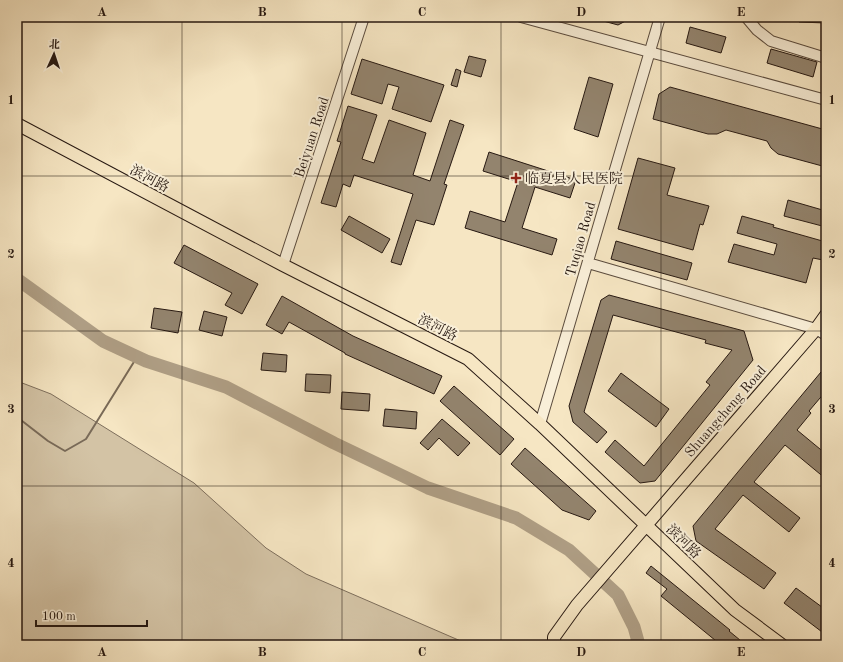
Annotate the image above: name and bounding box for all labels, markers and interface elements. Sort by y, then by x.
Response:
text: A [97,6,107,19]
text: B [257,6,267,19]
text: C [418,6,426,19]
text: D [576,6,586,19]
text: E [737,6,746,19]
north arrow [34,34,74,74]
text: 北 [49,39,60,51]
text: 1 [7,94,15,107]
text: 1 [828,94,836,107]
street label: Beiyuan Road [292,95,332,180]
street label: 滨河路 [128,162,172,195]
place label: 临夏县人民医院 [525,171,623,186]
marker: 临夏县人民医院 [510,172,522,184]
street label: Tuqiao Road [564,200,598,278]
text: 2 [7,248,15,261]
text: 2 [828,248,836,261]
street label: 滨河路 [416,311,460,344]
street label: Shuangcheng Road [682,363,769,460]
text: 3 [7,403,15,416]
text: 3 [828,403,836,416]
street label: 滨河路 [663,521,704,561]
text: 4 [7,557,15,570]
text: 4 [828,557,836,570]
scale bar [36,602,147,628]
text: 100 m [42,611,76,623]
text: A [97,646,107,659]
text: B [257,646,267,659]
text: C [418,646,426,659]
text: D [576,646,586,659]
text: E [737,646,746,659]

